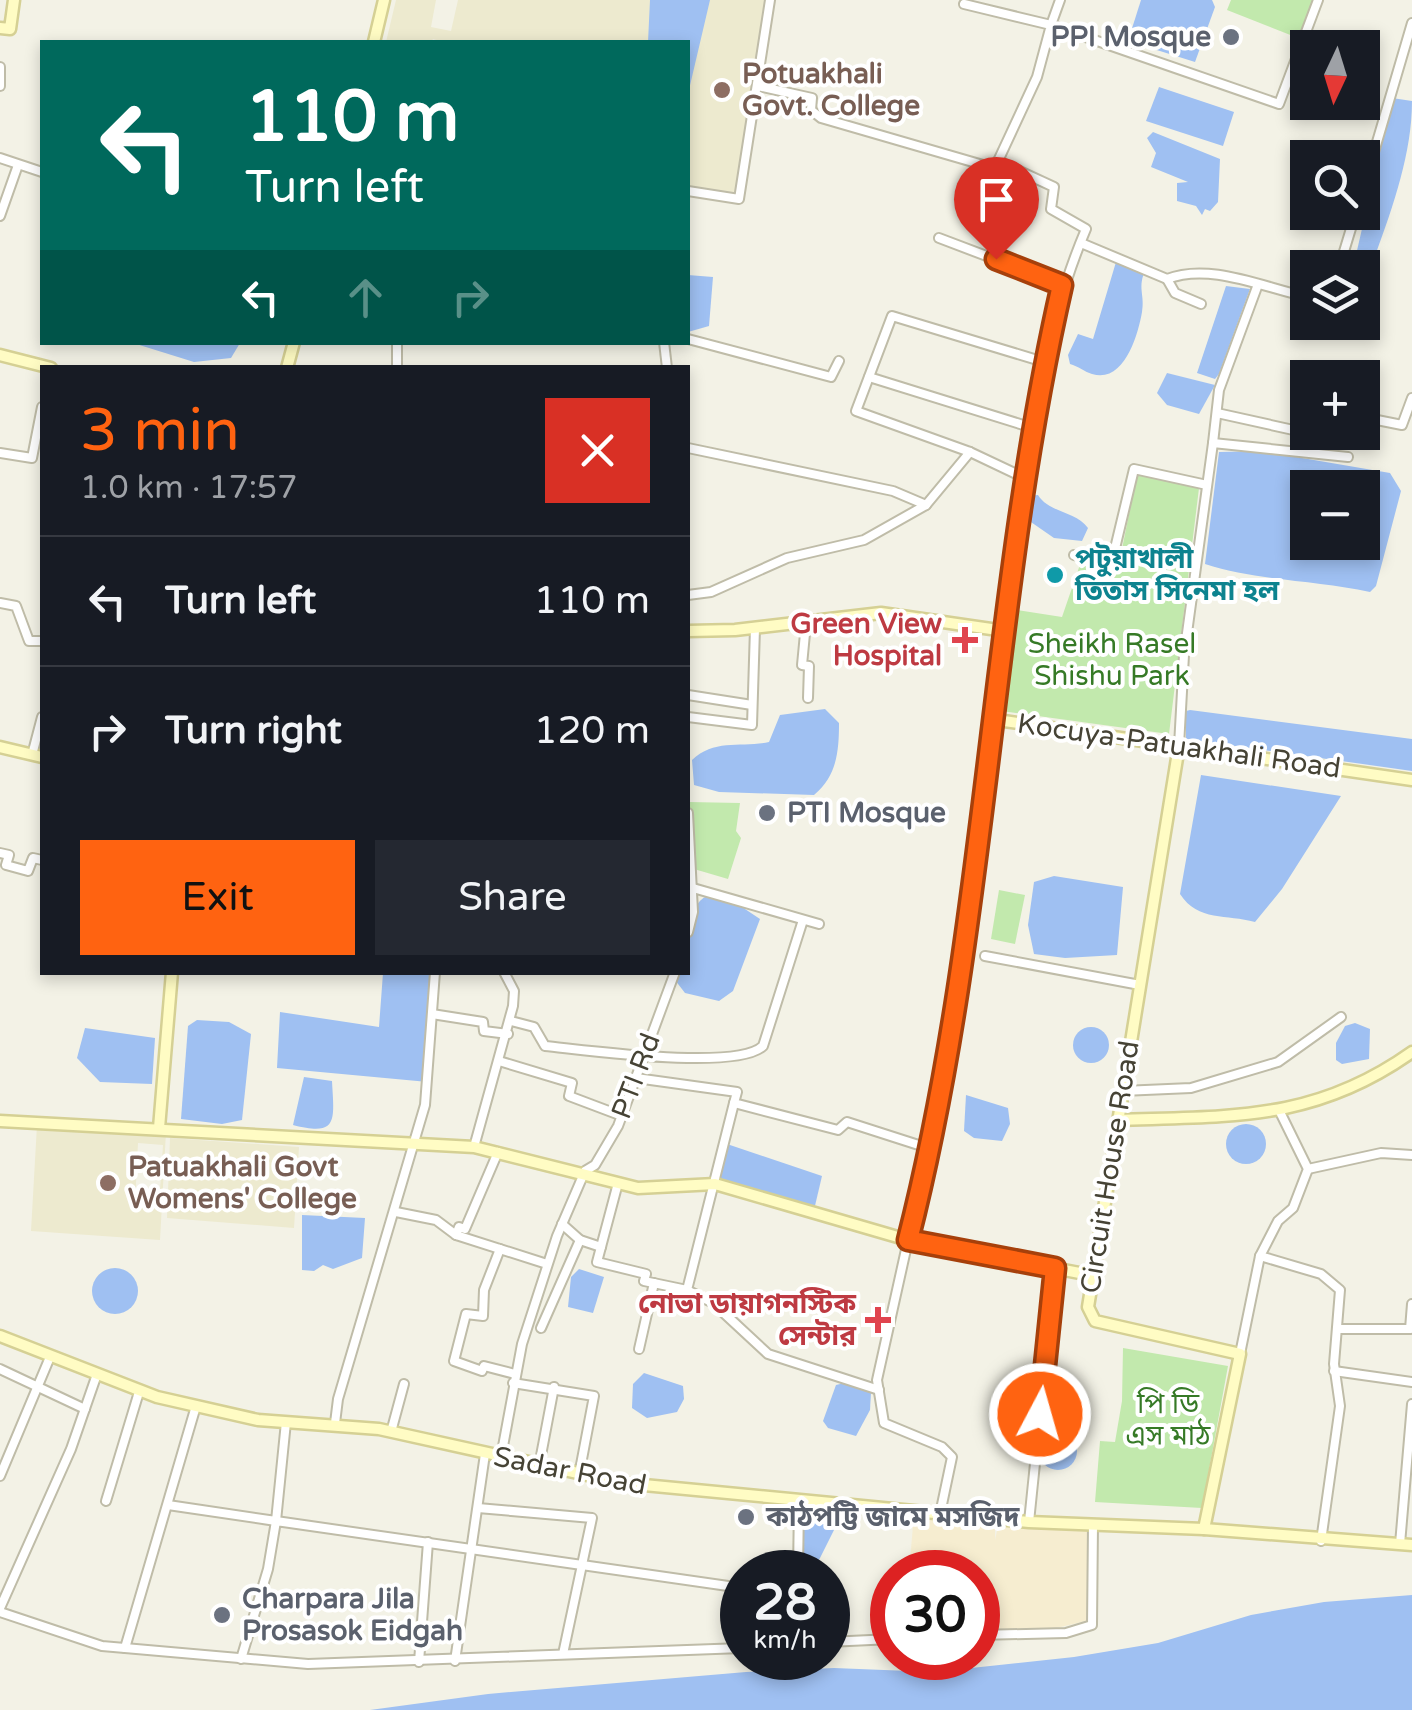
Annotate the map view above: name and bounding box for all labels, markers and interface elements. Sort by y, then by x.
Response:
place label: PPI Mosque [1050,20,1211,54]
marker: PPI Mosque [1220,26,1242,48]
north arrow [1290,30,1380,120]
map controls [1290,30,1380,560]
place label: Potuakhali Govt. College [742,57,920,123]
text: 110 m [245,76,459,160]
marker: Potuakhali Govt. College [711,79,733,101]
icon: left [80,80,210,210]
button: search [1290,140,1380,230]
pin [954,157,1039,260]
text: Turn left [245,161,424,215]
icon: arrive [969,172,1024,227]
button: layers [1290,250,1380,340]
icon: left [233,270,288,325]
icon: ahead [338,270,393,325]
icon: right [443,270,498,325]
button: + [1290,360,1380,450]
text: 3 min [80,395,240,467]
button: close [545,398,650,503]
text: 1.0 km · 17:57 [80,469,297,507]
button: − [1290,470,1380,560]
place label: পটুয়াখালী তিতাস সিনেমা হল [1074,542,1280,608]
marker: পটুয়াখালী তিতাস সিনেমা হল [1044,564,1066,586]
icon: left [80,574,135,629]
text: Turn left [165,578,316,624]
text: 110 m [534,578,650,624]
place label: Green View Hospital [790,607,942,673]
marker: Green View Hospital [952,627,978,653]
park label: Sheikh Rasel Shishu Park [1028,627,1196,693]
icon: right [80,704,135,759]
street label: Kocuya-Patuakhali Road [1015,706,1343,786]
text: Turn right [165,708,342,754]
text: 120 m [534,708,650,754]
place label: PTI Mosque [787,796,946,830]
marker: PTI Mosque [756,802,778,824]
button: Exit [80,840,355,955]
button: Share [375,840,650,955]
street label: PTI Rd [604,1028,668,1124]
street label: Circuit House Road [1073,1038,1147,1296]
place label: Patuakhali Govt Womens' College [128,1150,357,1216]
marker: Patuakhali Govt Womens' College [97,1172,119,1194]
place label: নোভা ডায়াগনস্টিক সেন্টার [638,1287,857,1353]
marker: নোভা ডায়াগনস্টিক সেন্টার [865,1307,891,1333]
position arrow [988,1362,1092,1466]
park label: পি ডি এস মাঠ [1126,1387,1211,1453]
street label: Sadar Road [491,1440,649,1502]
place label: কাঠপট্টি জামে মসজিদ [765,1499,1020,1534]
marker: কাঠপট্টি জামে মসজিদ [735,1506,757,1528]
speed limit sign: 30 [870,1550,1000,1680]
text: 28 [754,1573,816,1633]
place label: Charpara Jila Prosasok Eidgah [242,1582,463,1648]
marker: Charpara Jila Prosasok Eidgah [211,1604,233,1626]
text: km/h [754,1625,816,1655]

